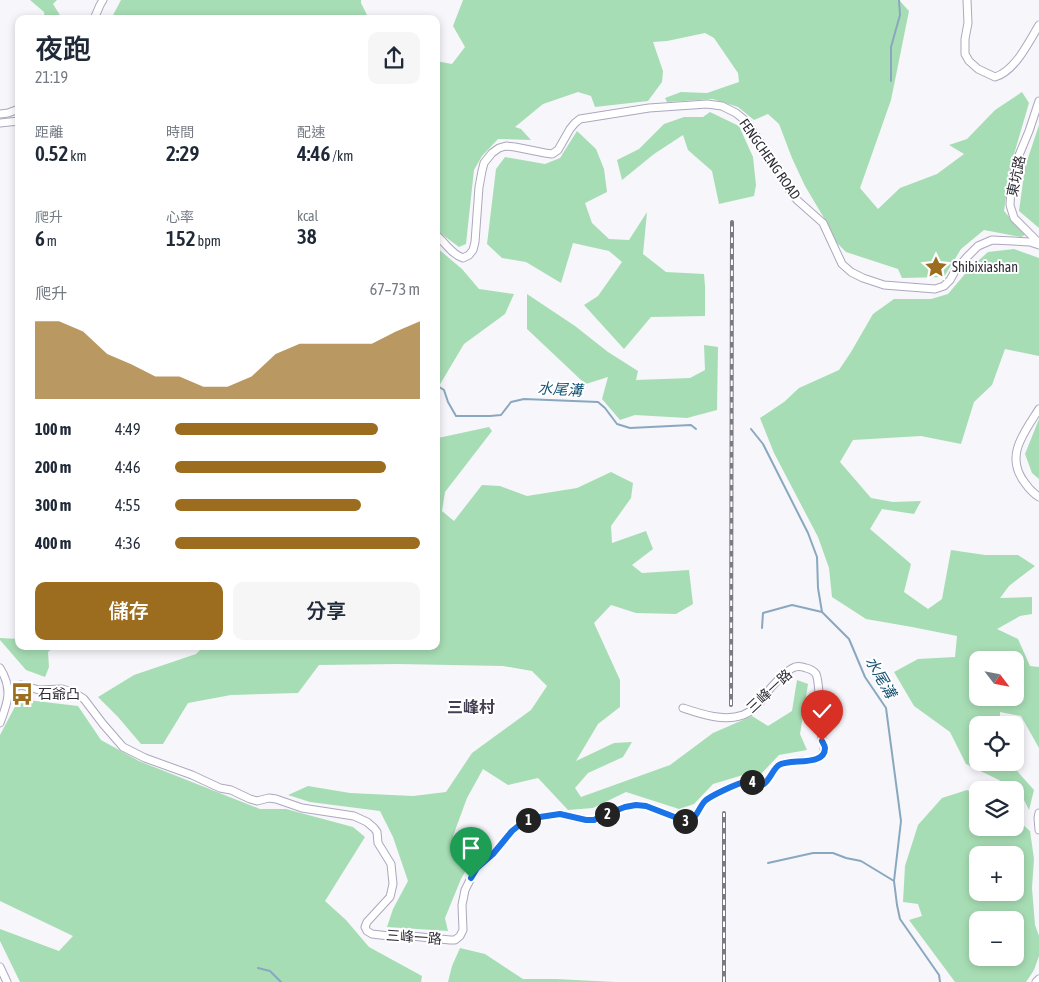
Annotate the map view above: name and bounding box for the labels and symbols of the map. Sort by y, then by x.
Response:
street label: FENGCHENG ROAD [736,115,804,203]
street label: 東坑路 [1004,154,1028,198]
place icon: Shibixiashan [923,254,949,280]
place label: Shibixiashan [952,259,1018,275]
water label: 水尾溝 [537,379,585,399]
north arrow [969,651,1024,706]
water label: 水尾溝 [862,653,901,702]
street label: 三峰一路 [743,666,795,716]
bus stop icon: 石爺凸 [9,681,35,707]
place label: 石爺凸 [38,686,80,702]
pin [801,690,843,741]
district label: 三峰村 [447,698,495,716]
pin: 4 [740,770,764,794]
pin: 2 [594,802,620,826]
pin: 1 [516,808,540,832]
pin: 3 [672,808,698,834]
pin [450,827,492,878]
street label: 三峰一路 [386,927,442,947]

